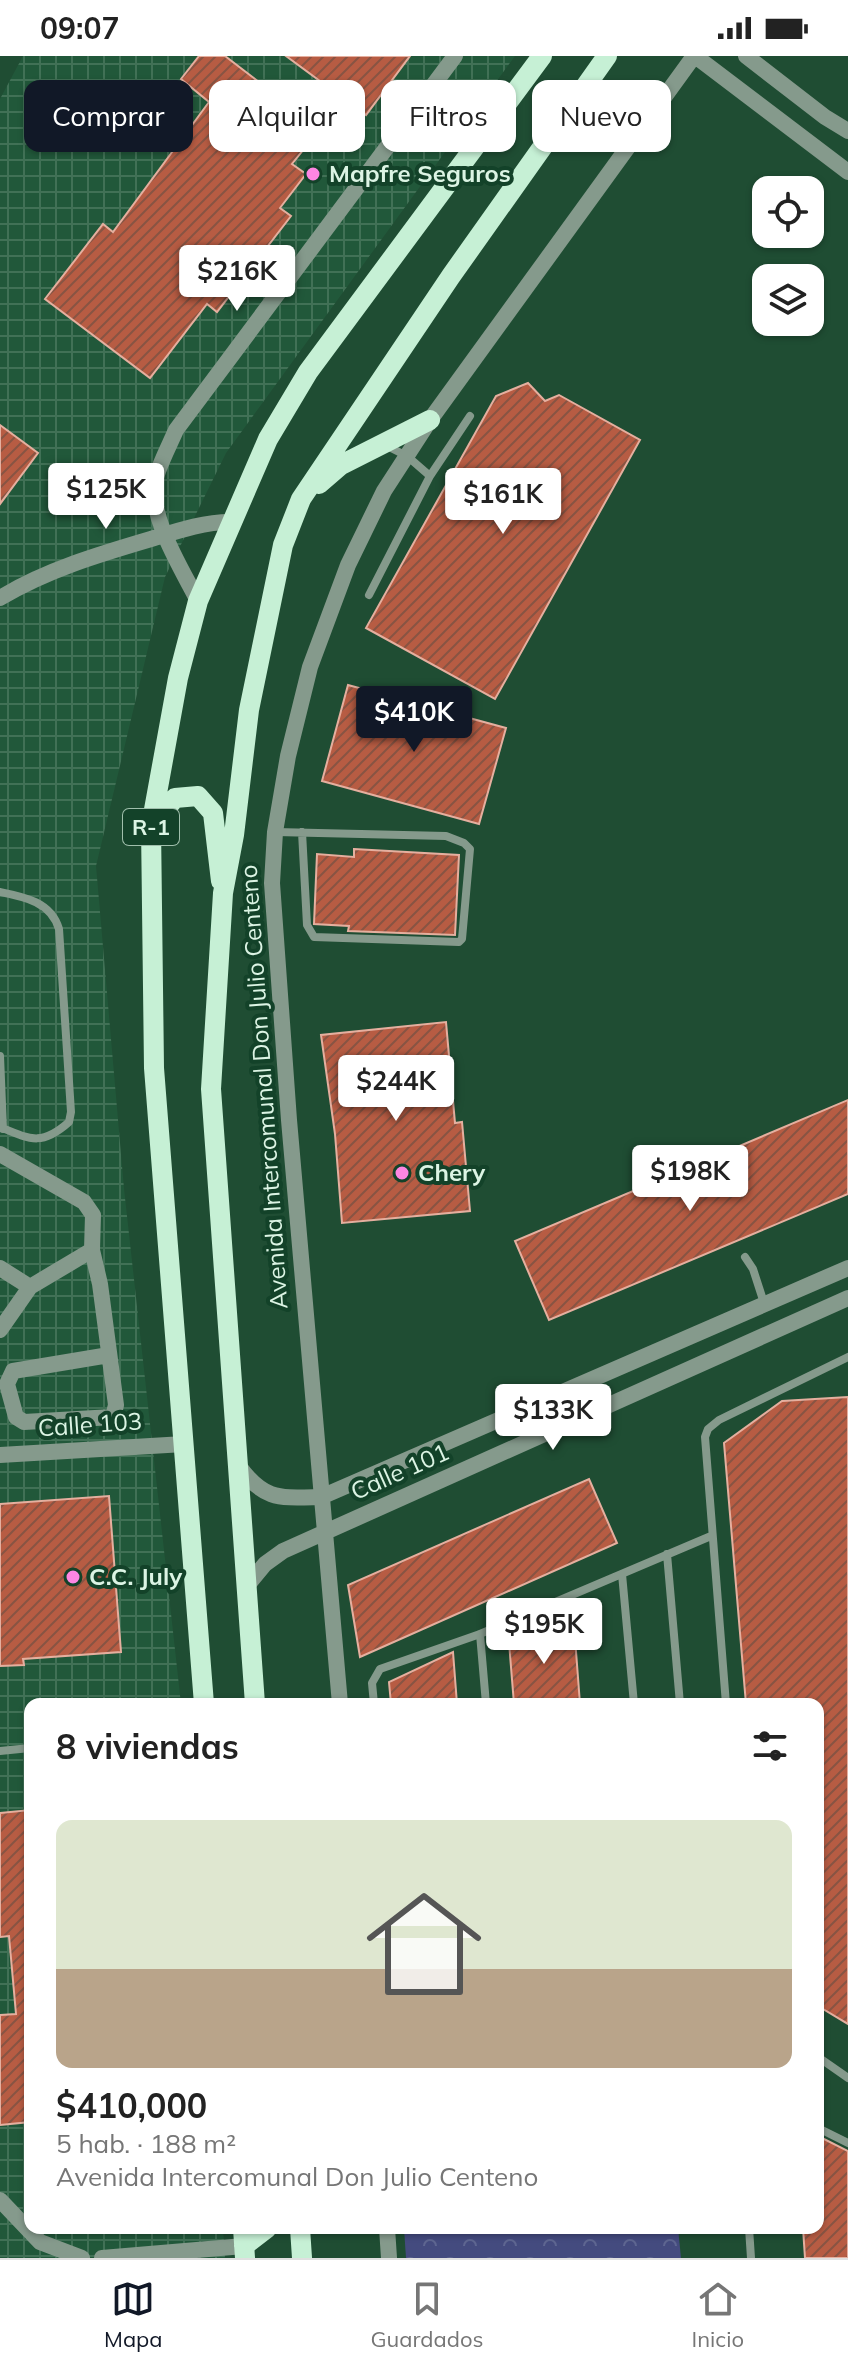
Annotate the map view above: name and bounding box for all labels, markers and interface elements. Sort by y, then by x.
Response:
text: 09:07 [40,9,119,47]
chip: Comprar [24,80,193,152]
chip: Alquilar [209,80,365,152]
chip: Filtros [381,80,516,152]
chip: Nuevo [532,80,671,152]
place label: Mapfre Seguros [329,158,511,188]
marker: Mapfre Seguros [304,165,322,183]
map controls [752,176,824,336]
button: locate [752,176,824,248]
pin: $216K [181,245,293,313]
text: $216K [197,254,277,287]
button: layers [752,264,824,336]
pin: $125K [50,463,162,531]
pin: $161K [447,468,559,536]
text: $125K [66,472,146,505]
text: $161K [463,477,543,510]
pin: $410K [358,686,470,754]
text: $410K [374,695,454,728]
road number: R-1 [123,809,179,845]
street label: Avenida Intercomunal Don Julio Centeno [233,864,293,1310]
pin: $244K [340,1055,452,1123]
text: $244K [356,1064,436,1097]
pin: $198K [634,1145,746,1213]
text: $198K [650,1154,730,1187]
place label: Chery [418,1157,486,1187]
marker: Chery [393,1164,411,1182]
pin: $133K [497,1384,609,1452]
text: $133K [513,1393,593,1426]
street label: Calle 103 [37,1405,143,1443]
street label: Calle 101 [346,1436,453,1506]
place label: C.C. July [89,1561,183,1591]
marker: C.C. July [64,1568,82,1586]
pin: $195K [488,1598,600,1666]
text: $195K [504,1607,584,1640]
icon: filters [748,1724,792,1768]
text: 8 viviendas [56,1725,239,1768]
icon: home [352,1872,496,2016]
text: $410,000 [56,2084,207,2127]
text: 5 hab. · 188 m² [56,2127,236,2160]
text: Avenida Intercomunal Don Julio Centeno [56,2160,538,2193]
tab: Mapa [104,2277,163,2353]
tab: Guardados [371,2277,483,2353]
tab: Inicio [691,2277,744,2353]

